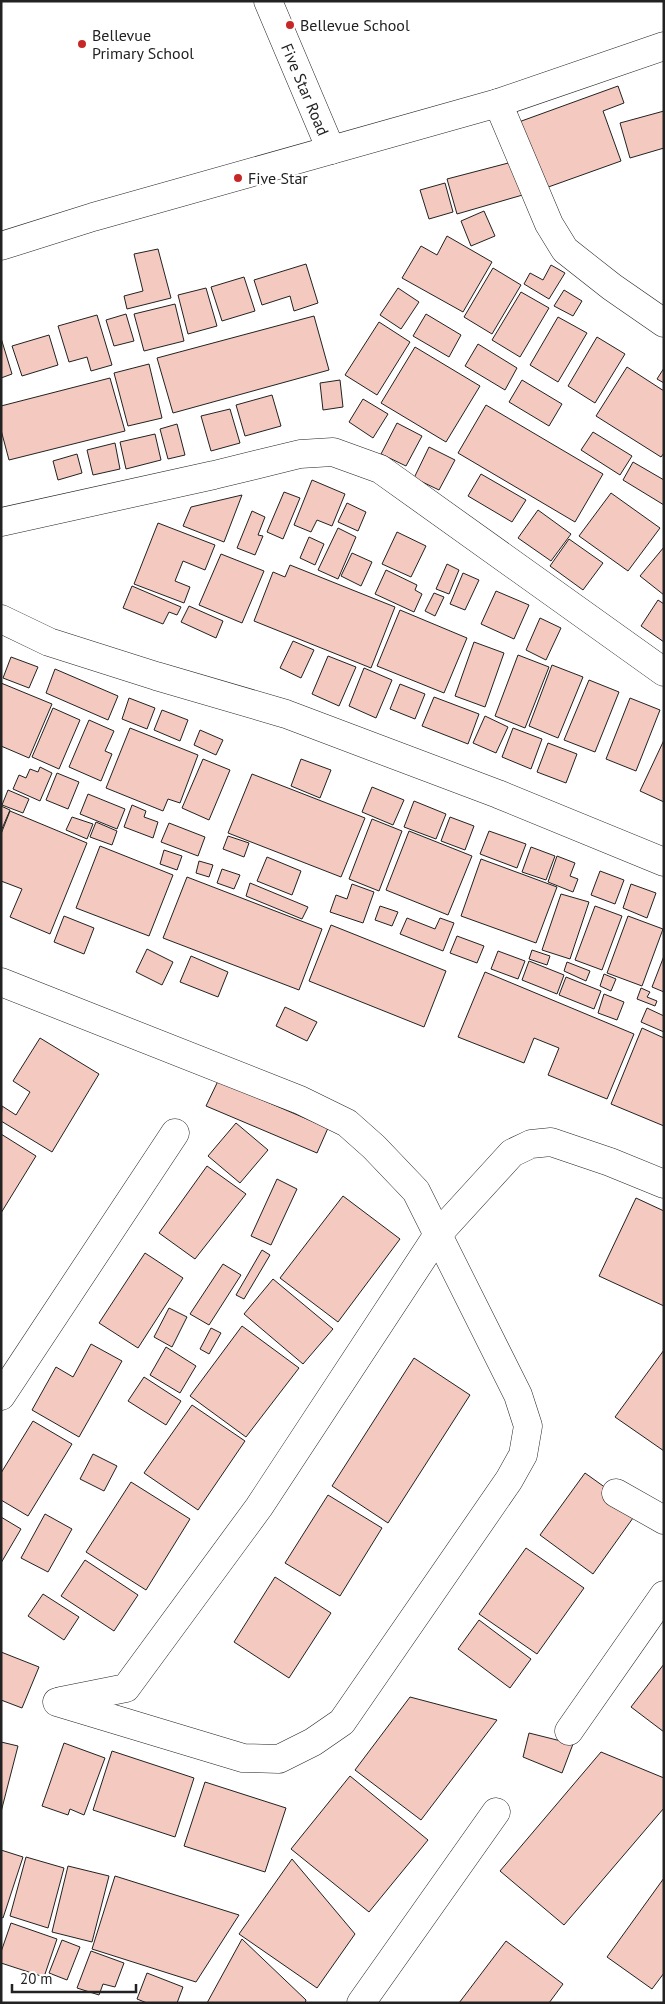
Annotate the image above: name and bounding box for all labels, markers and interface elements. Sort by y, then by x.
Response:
place label: Bellevue School [300,15,410,35]
marker: Bellevue School [284,19,296,31]
place label: Bellevue Primary School [92,25,194,63]
marker: Bellevue Primary School [76,38,88,50]
street label: Five Star Road [277,40,334,138]
place label: Five Star [248,168,308,188]
marker: Five Star [232,172,244,184]
scale bar [12,1962,136,1994]
text: 20 m [20,1969,53,1988]

